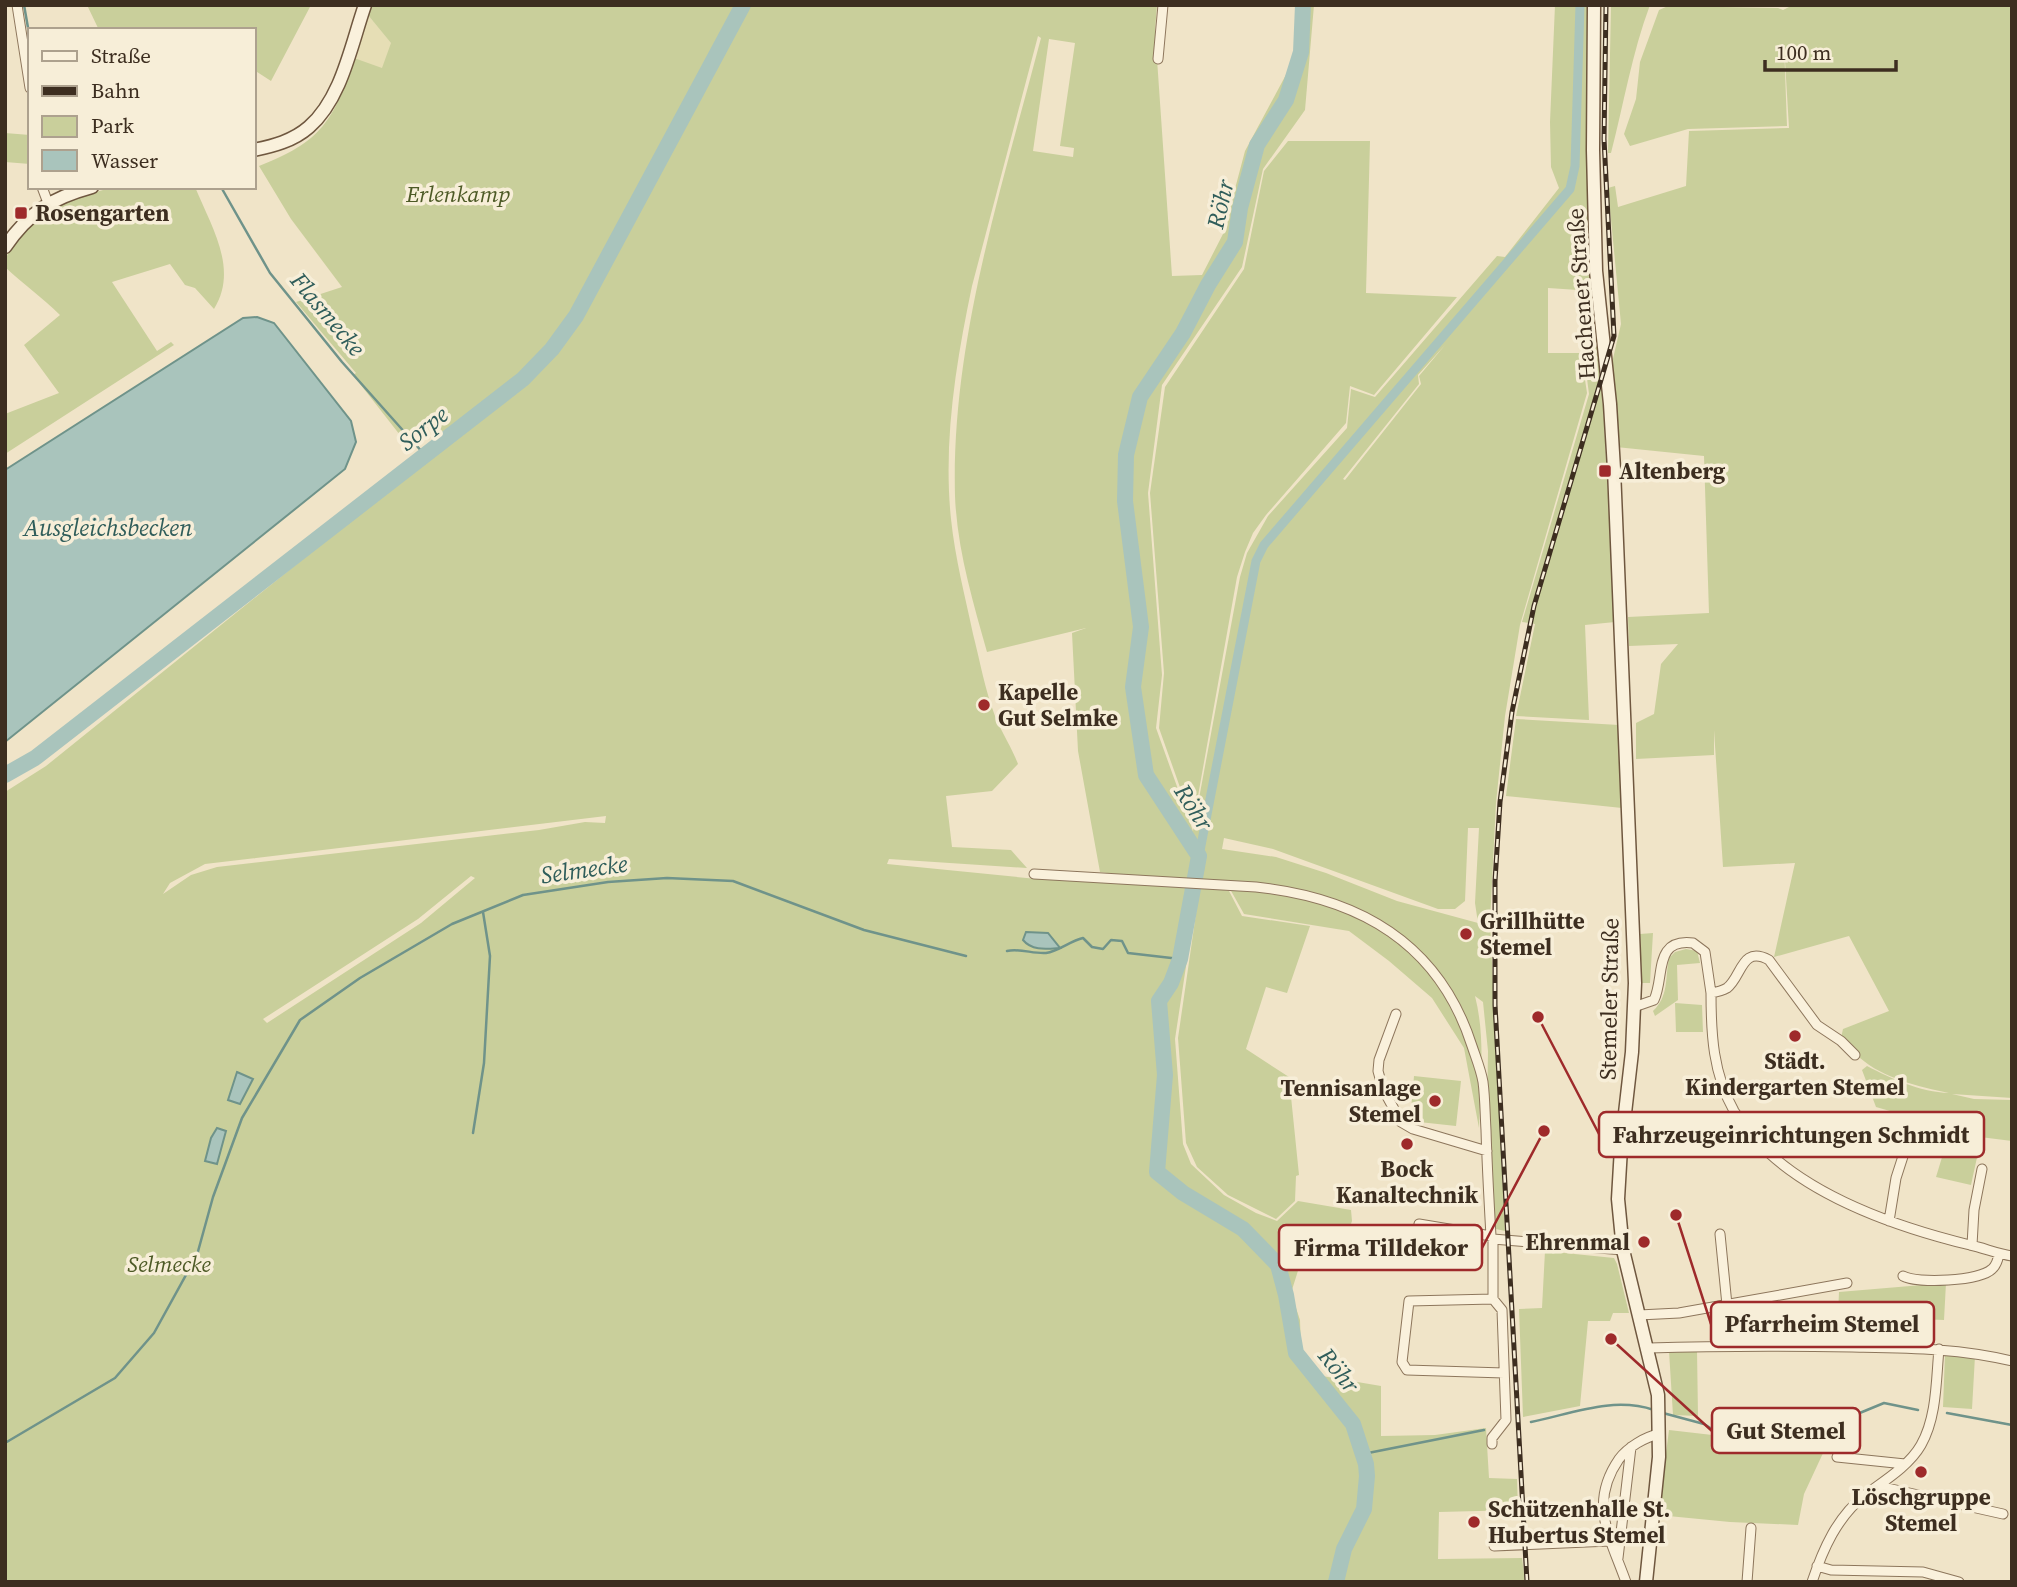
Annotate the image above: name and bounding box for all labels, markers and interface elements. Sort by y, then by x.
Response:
legend [28,28,256,189]
scale bar [1765,28,1896,72]
text: 100 m [1776,38,1831,67]
text: Straße [91,41,151,70]
text: Bahn [91,76,141,105]
text: Park [91,111,135,140]
text: Wasser [91,146,158,175]
water label: Röhr [1198,175,1242,233]
park label: Erlenkamp [405,178,510,210]
place label: Rosengarten [35,197,169,229]
marker: Rosengarten [13,205,29,221]
street label: Hachener Straße [1559,207,1603,381]
water label: Flasmecke [282,264,373,363]
water label: Sorpe [391,398,455,458]
place label: Altenberg [1619,455,1726,487]
marker: Altenberg [1597,463,1613,479]
water label: Ausgleichsbecken [22,511,193,544]
place label: Kapelle Gut Selmke [998,676,1118,734]
marker: Kapelle Gut Selmke [976,697,992,713]
water label: Röhr [1166,777,1222,838]
water label: Selmecke [538,847,630,891]
place label: Grillhütte Stemel [1480,905,1585,963]
street label: Stemeler Straße [1592,918,1626,1080]
marker: Grillhütte Stemel [1458,926,1474,942]
marker: Städt. Kindergarten Stemel [1787,1028,1803,1044]
place label: Städt. Kindergarten Stemel [1685,1045,1905,1103]
place label: Tennisanlage Stemel [1281,1072,1421,1130]
marker: Tennisanlage Stemel [1427,1093,1443,1109]
callout: Fahrzeugeinrichtungen Schmidt [1599,1112,1984,1157]
text: Fahrzeugeinrichtungen Schmidt [1613,1118,1970,1151]
marker: Bock Kanaltechnik [1399,1136,1415,1152]
place label: Bock Kanaltechnik [1336,1153,1478,1211]
callout: Firma Tilldekor [1279,1225,1482,1270]
place label: Ehrenmal [1525,1226,1630,1258]
text: Firma Tilldekor [1294,1231,1469,1264]
marker: Ehrenmal [1636,1234,1652,1250]
park label: Selmecke [127,1248,211,1280]
callout: Pfarrheim Stemel [1711,1302,1934,1347]
text: Pfarrheim Stemel [1725,1307,1920,1340]
water label: Röhr [1310,1340,1368,1401]
callout: Gut Stemel [1712,1408,1860,1453]
text: Gut Stemel [1726,1414,1846,1447]
marker: Löschgruppe Stemel [1913,1464,1929,1480]
place label: Löschgruppe Stemel [1851,1481,1991,1539]
place label: Schützenhalle St. Hubertus Stemel [1488,1493,1670,1551]
marker: Schützenhalle St. Hubertus Stemel [1466,1514,1482,1530]

